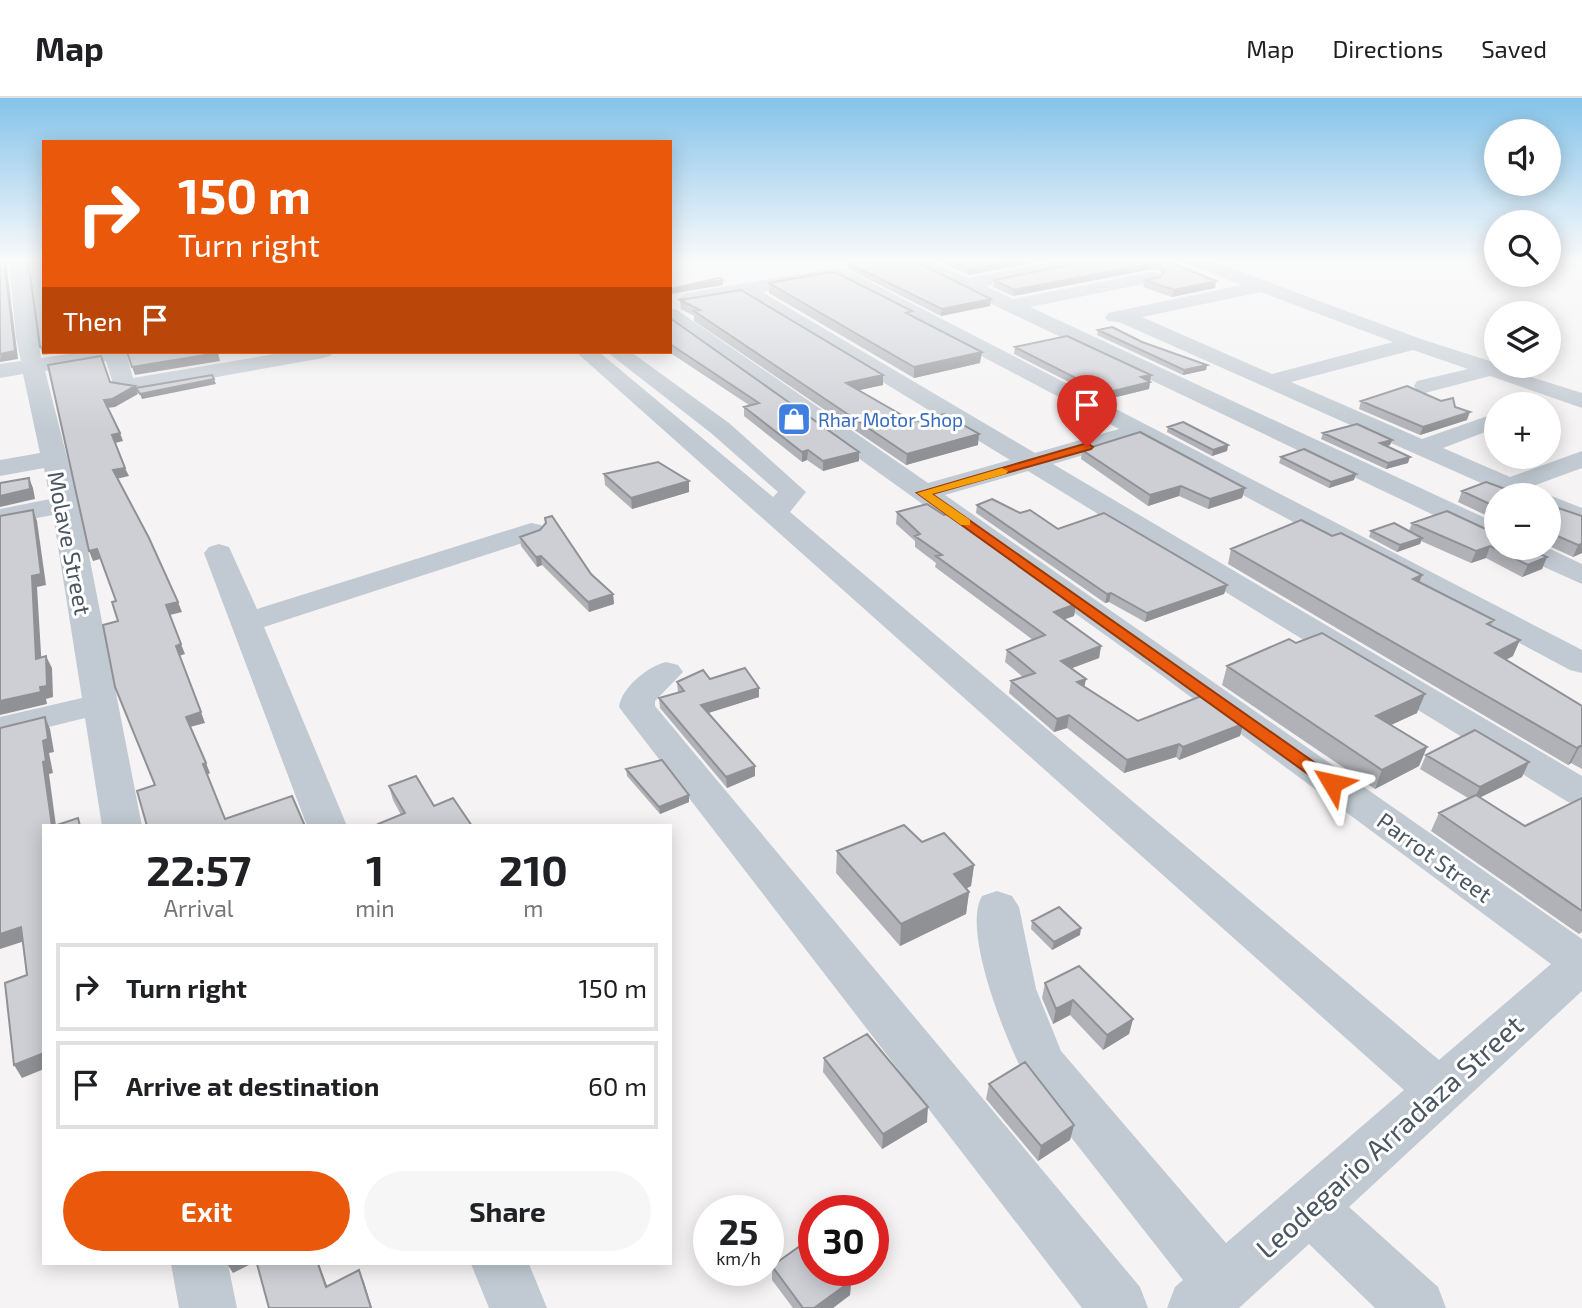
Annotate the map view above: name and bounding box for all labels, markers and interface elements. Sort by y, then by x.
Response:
text: Map [35,28,104,68]
text: Map [1246,34,1294,63]
text: Directions [1332,34,1443,63]
text: Saved [1481,34,1547,63]
map controls [1484,119,1561,560]
button: sound [1484,119,1561,196]
text: 150 m [178,165,311,224]
icon: right [63,168,154,259]
button: search [1484,210,1561,287]
text: Turn right [178,225,320,263]
icon: arrive [136,301,174,339]
button: layers [1484,301,1561,378]
text: Then [63,305,122,336]
pin [1057,375,1117,447]
icon: arrive [1068,386,1106,424]
button: + [1484,392,1561,469]
shop icon: Rhar Motor Shop [775,400,813,438]
place label: Rhar Motor Shop [818,408,963,431]
street label: Molave Street [42,469,98,618]
button: − [1484,483,1561,560]
position arrow [1295,746,1369,820]
street label: Parrot Street [1372,806,1498,908]
text: 22:57 [146,844,251,894]
text: 1 [366,844,384,894]
text: 210 [499,844,568,894]
text: Arrival [164,894,234,922]
text: min [355,894,395,922]
text: m [523,894,543,922]
icon: right [67,968,105,1006]
text: Turn right [126,972,247,1003]
text: 150 m [578,972,647,1003]
street label: Leodegario Arradaza Street [1249,1007,1529,1265]
icon: arrive [67,1066,105,1104]
text: Arrive at destination [126,1070,379,1101]
text: 60 m [588,1070,647,1101]
button: Exit [63,1171,350,1251]
button: Share [364,1171,651,1251]
speed limit sign: 30 [798,1195,889,1286]
text: 25 [719,1210,758,1252]
text: km/h [716,1247,761,1269]

